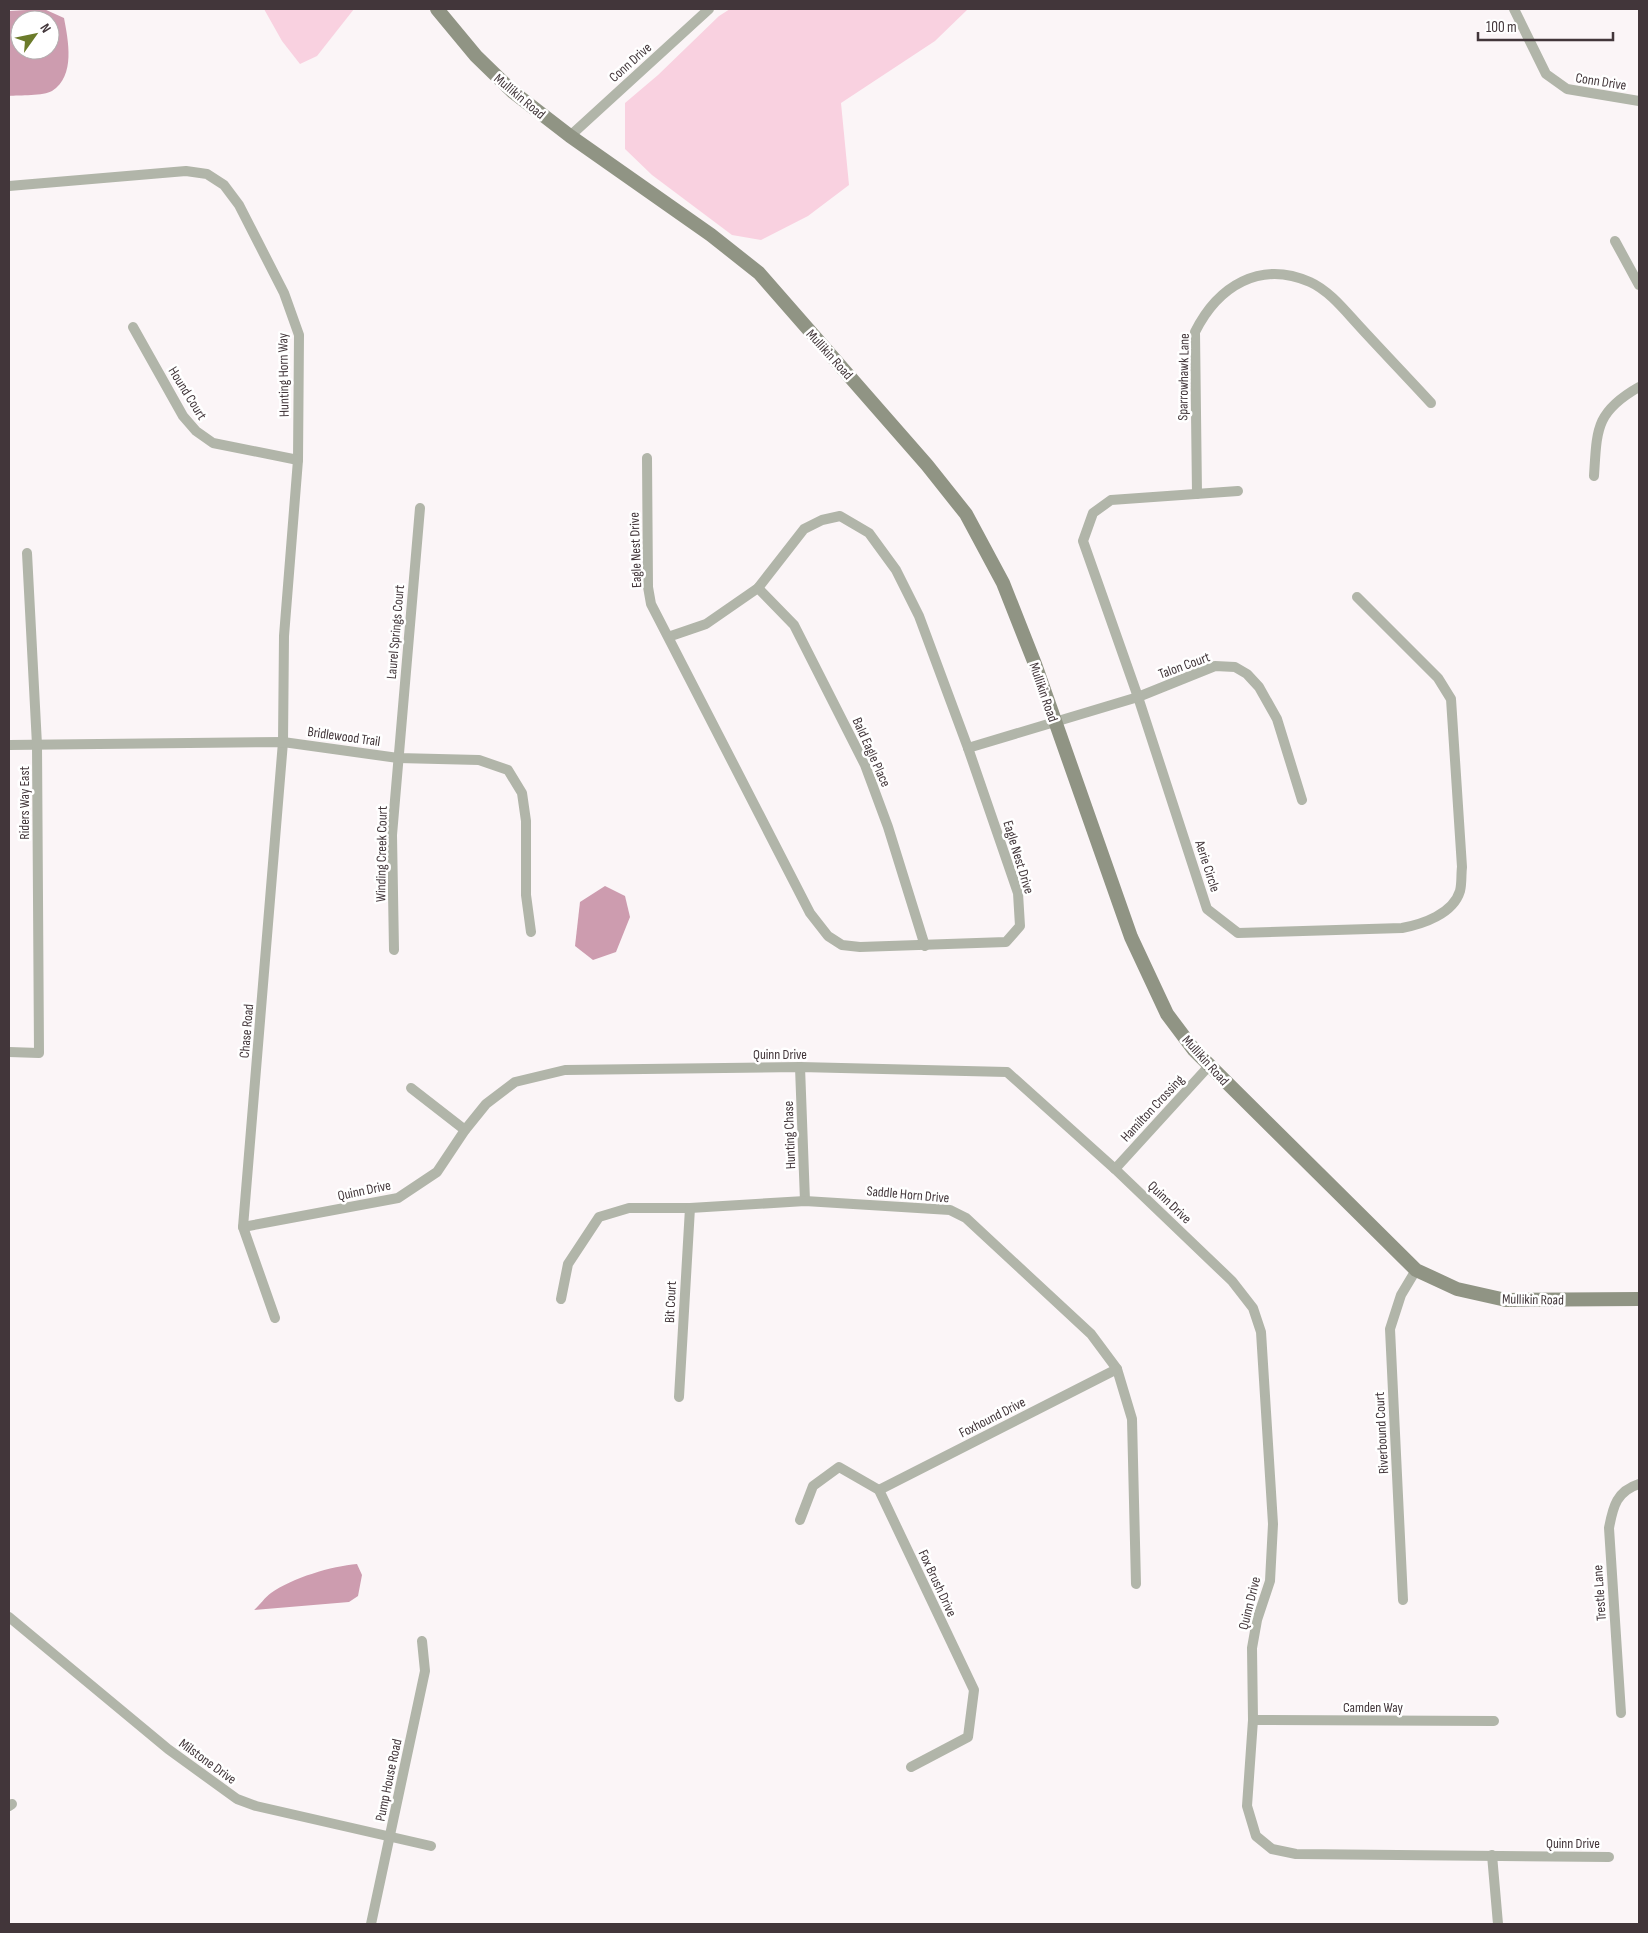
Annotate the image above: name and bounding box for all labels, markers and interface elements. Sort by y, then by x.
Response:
north arrow [10,10,60,60]
scale bar [1478,10,1613,42]
text: 100 m [1486,18,1517,37]
text: N [36,20,55,36]
street label: Conn Drive [606,39,655,86]
street label: Conn Drive [1574,69,1628,94]
street label: Mullikin Road [491,70,549,123]
street label: Mullikin Road [803,326,857,383]
street label: Hunting Horn Way [274,332,293,417]
street label: Sparrowhawk Lane [1174,333,1193,421]
street label: Hound Court [165,363,211,423]
street label: Eagle Nest Drive [626,512,645,588]
street label: Laurel Springs Court [383,584,408,680]
street label: Talon Court [1156,648,1212,683]
street label: Mullikin Road [1025,660,1062,724]
street label: Bald Eagle Place [849,715,894,790]
street label: Bridlewood Trail [306,723,381,750]
street label: Riders Way East [16,766,33,840]
street label: Winding Creek Court [372,806,391,902]
street label: Eagle Nest Drive [999,818,1038,896]
street label: Aerie Circle [1191,837,1224,894]
street label: Chase Road [236,1003,257,1059]
street label: Mullikin Road [1179,1032,1233,1089]
street label: Quinn Drive [753,1046,807,1063]
street label: Hamilton Crossing [1117,1071,1188,1145]
street label: Hunting Chase [780,1100,799,1170]
street label: Quinn Drive [336,1177,392,1204]
street label: Quinn Drive [1144,1177,1195,1227]
street label: Saddle Horn Drive [866,1182,950,1207]
street label: Bit Court [661,1281,680,1324]
street label: Mullikin Road [1502,1290,1564,1309]
street label: Riverbound Court [1371,1391,1392,1475]
street label: Foxhound Drive [956,1393,1028,1441]
street label: Fox Brush Drive [915,1547,960,1619]
street label: Trestle Lane [1589,1564,1610,1621]
street label: Quinn Drive [1235,1575,1264,1631]
street label: Camden Way [1343,1699,1404,1716]
street label: Milstone Drive [176,1735,240,1788]
street label: Pump House Road [371,1737,406,1823]
street label: Quinn Drive [1546,1835,1600,1852]

